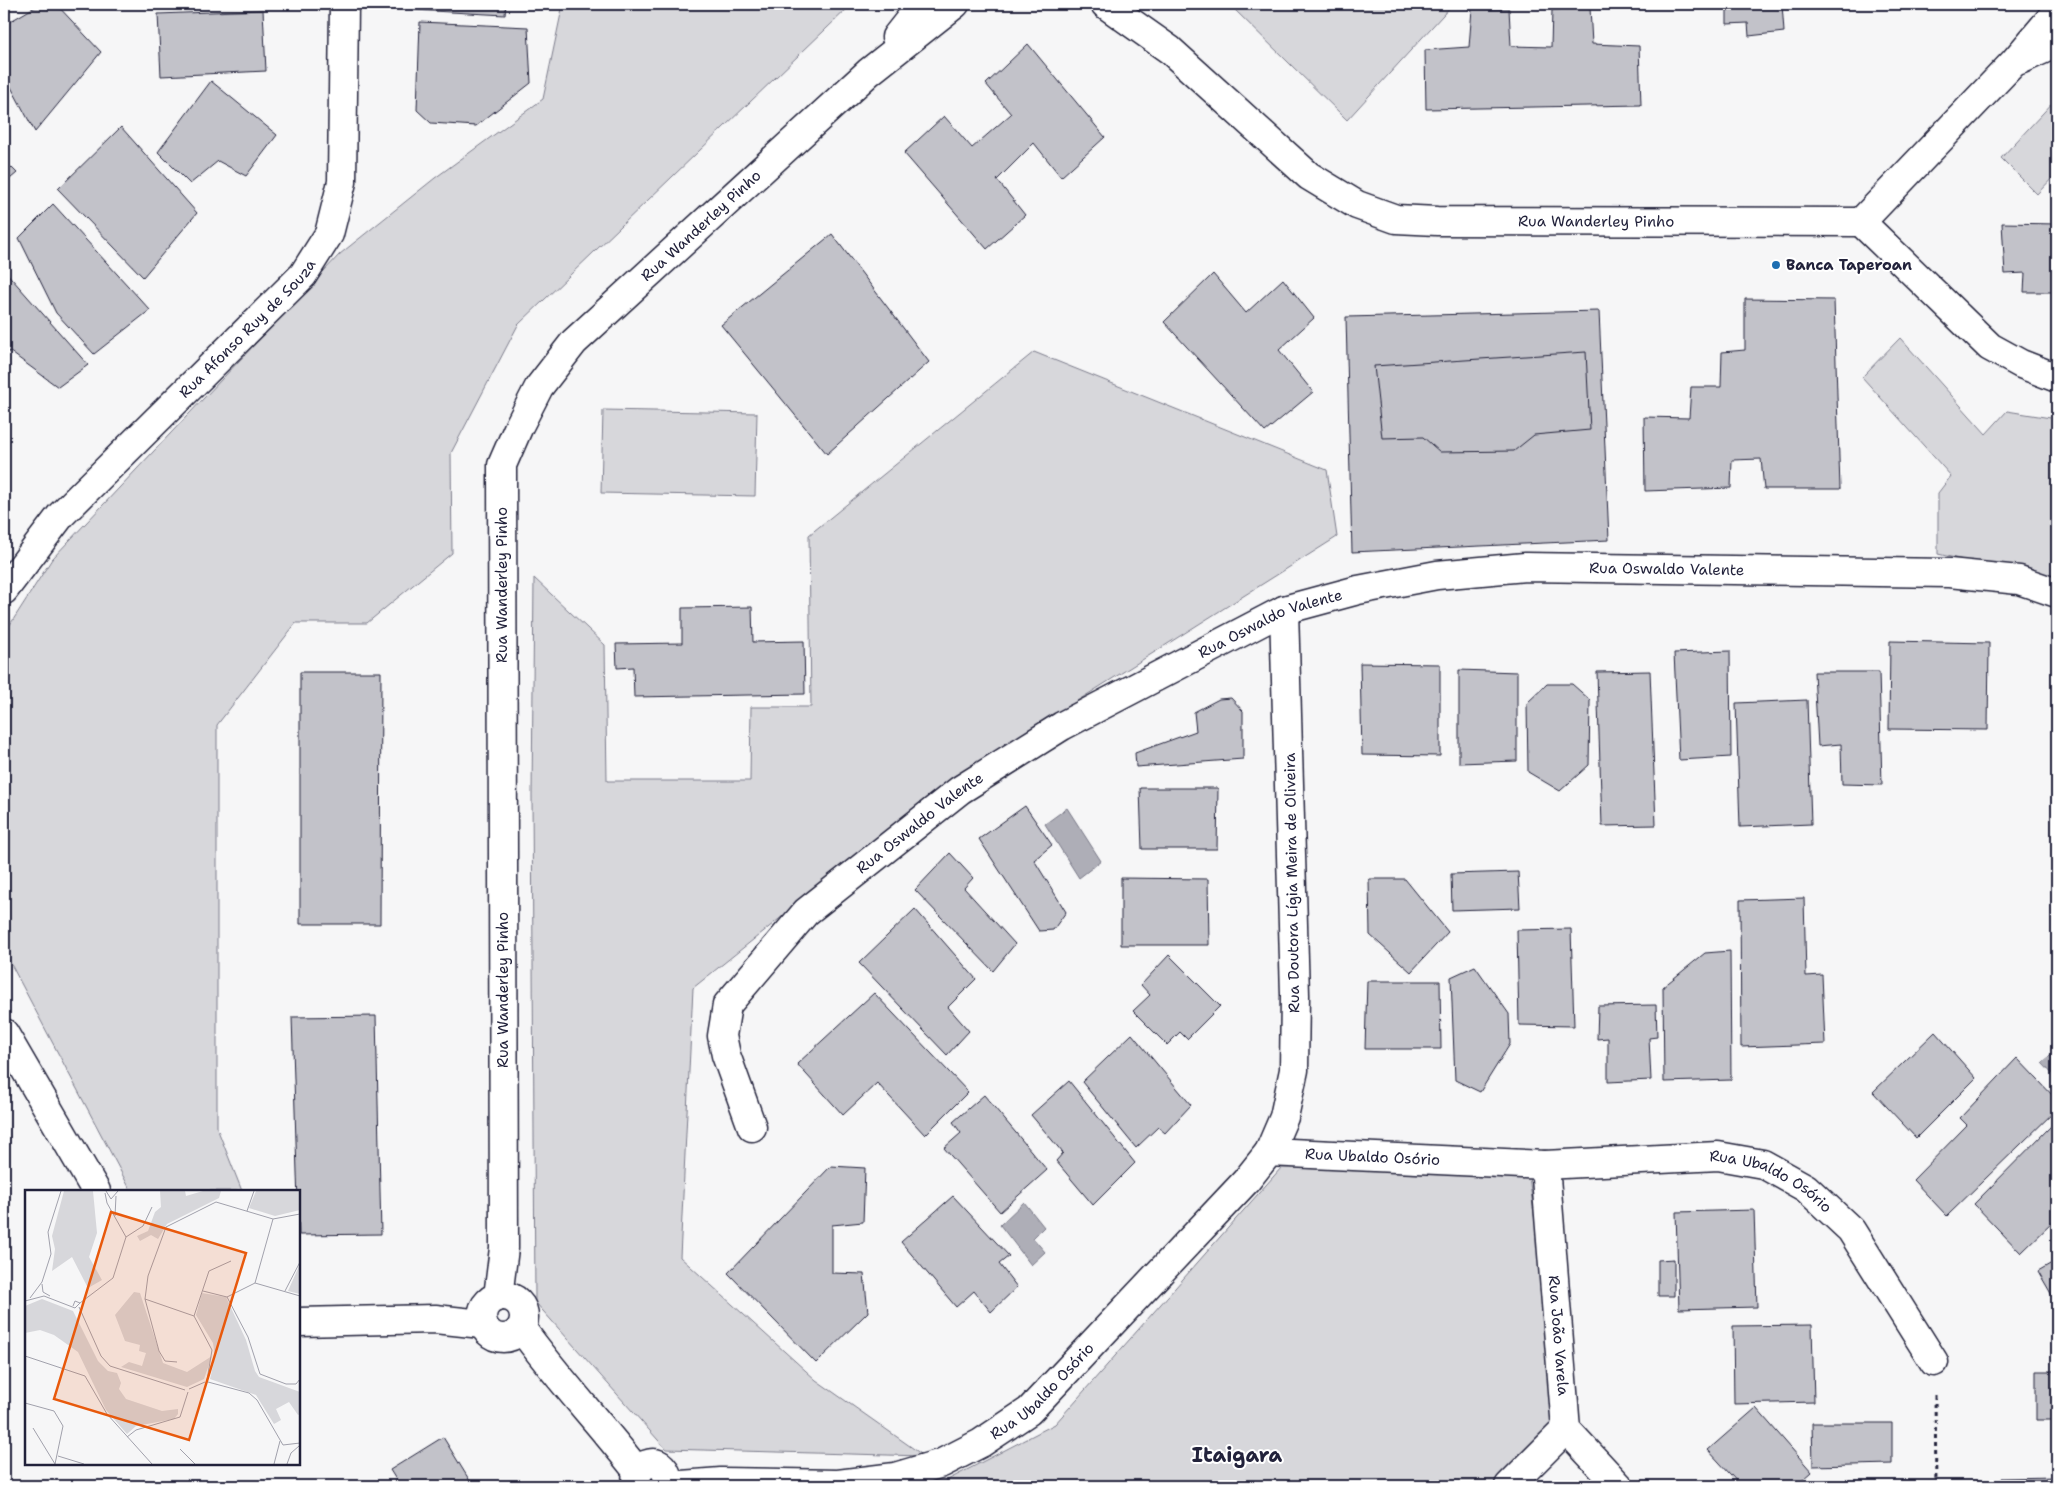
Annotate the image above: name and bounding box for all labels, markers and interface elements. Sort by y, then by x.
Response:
street label: Rua Wanderley Pinho [637,166,765,286]
street label: Rua Wanderley Pinho [1518,211,1674,232]
street label: Rua Afonso Ruy de Souza [175,255,321,402]
place label: Banca Taperoan [1786,255,1912,275]
marker: Banca Taperoan [1770,259,1782,271]
street label: Rua Wanderley Pinho [492,507,512,663]
street label: Rua Oswaldo Valente [1589,558,1745,580]
street label: Rua Oswaldo Valente [1195,585,1344,663]
street label: Rua Doutora Lígia Meira de Oliveira [1280,752,1304,1013]
street label: Rua Oswaldo Valente [852,768,987,878]
street label: Rua Wanderley Pinho [493,912,513,1068]
street label: Rua Ubaldo Osório [1304,1144,1441,1170]
street label: Rua Ubaldo Osório [1709,1146,1836,1217]
inset map [25,1190,300,1465]
street label: Rua João Varela [1544,1274,1573,1397]
street label: Rua Ubaldo Osório [986,1338,1098,1444]
district label: Itaigara [1192,1442,1283,1468]

